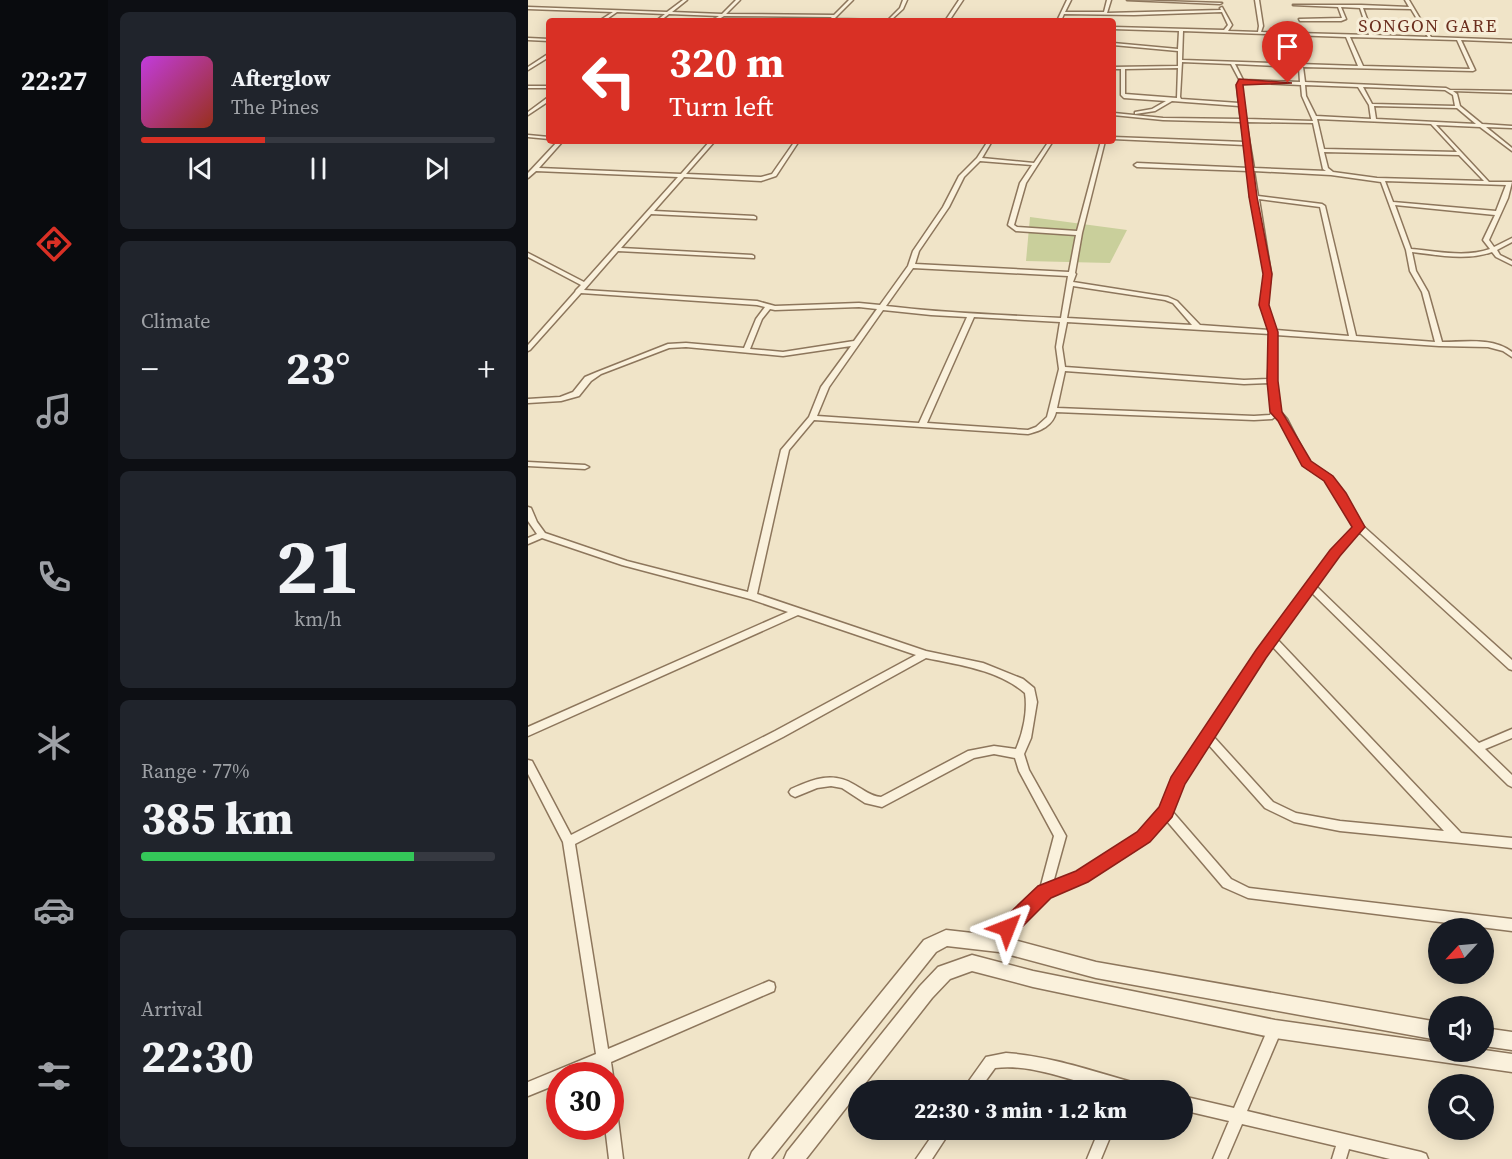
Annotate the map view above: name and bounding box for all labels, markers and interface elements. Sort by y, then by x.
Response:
district label: SONGON GARE [1358,13,1498,38]
pin [1262,21,1313,83]
icon: arrive [1271,30,1304,63]
text: 320 m [669,33,784,91]
icon: left [570,42,648,120]
text: 22:27 [21,62,87,99]
text: Afterglow [231,63,331,93]
text: Turn left [669,88,773,125]
text: The Pines [231,93,319,121]
icon: previous [184,152,217,185]
icon: pause [302,152,335,185]
icon: next [420,152,453,185]
icon: directions [33,223,75,265]
text: Climate [141,307,210,335]
text: 23° [286,337,350,399]
text: − [141,346,159,391]
text: + [477,346,495,391]
icon: music [33,390,75,432]
text: 21 [276,512,360,619]
icon: phone [33,556,75,598]
text: km/h [294,605,342,633]
icon: climate [33,722,75,764]
text: Range · 77% [141,757,250,785]
text: 385 km [141,787,293,849]
icon: car [33,889,75,931]
position arrow [975,896,1039,960]
north arrow [1428,918,1494,984]
map controls [1428,918,1494,1140]
text: Arrival [141,995,203,1023]
button: sound [1428,996,1494,1062]
text: 22:30 [141,1025,254,1087]
icon: filters [33,1055,75,1097]
speed limit sign: 30 [546,1062,624,1140]
button: search [1428,1074,1494,1140]
text: 22:30 · 3 min · 1.2 km [914,1095,1127,1125]

